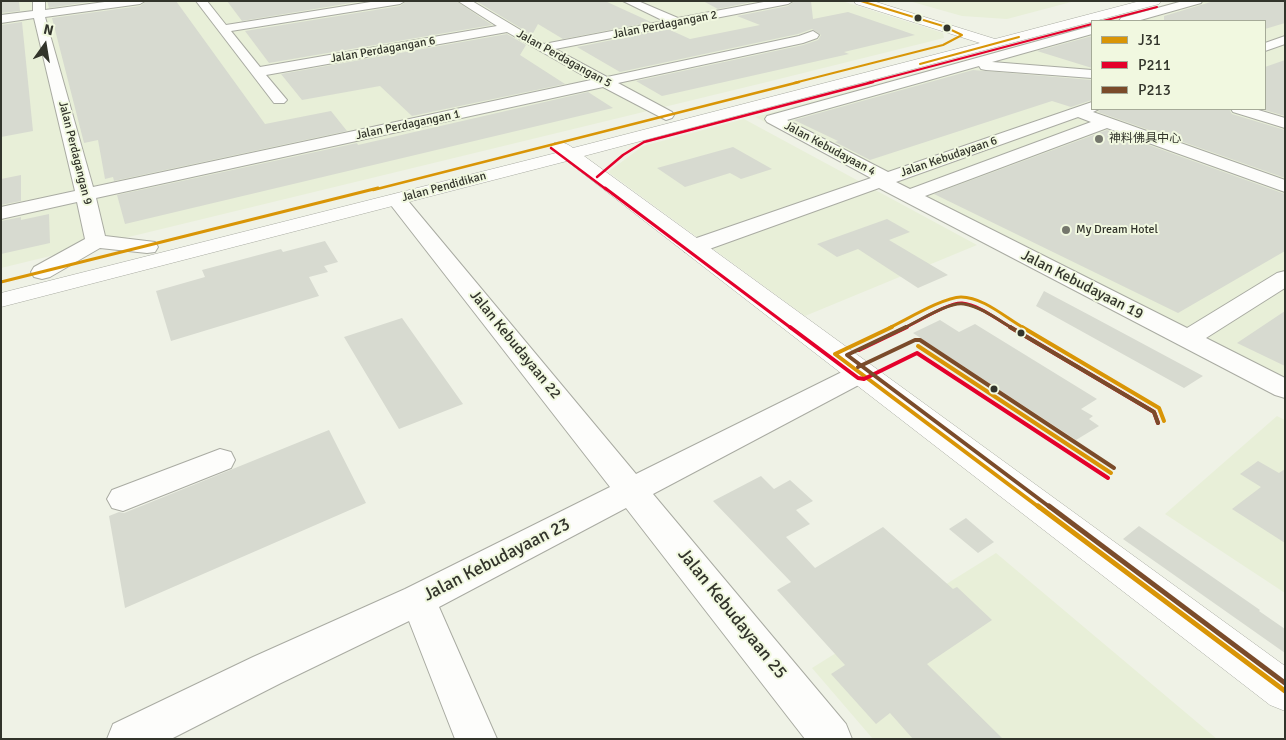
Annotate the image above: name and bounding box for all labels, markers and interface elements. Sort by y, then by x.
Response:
street label: Jalan Perdagangan 2 [612,8,718,42]
unlabelled marker [913,13,923,23]
north arrow [20,20,70,70]
legend [1091,20,1266,110]
text: N [42,21,55,39]
unlabelled marker [942,23,952,33]
street label: Jalan Perdagangan 5 [514,27,614,91]
text: J31 [1138,31,1161,49]
street label: Jalan Perdagangan 6 [329,34,437,66]
text: P211 [1138,56,1171,74]
text: P213 [1138,81,1171,99]
street label: Jalan Perdagangan 9 [55,100,95,206]
street label: Jalan Perdagangan 1 [355,107,461,143]
street label: Jalan Kebudayaan 4 [782,119,878,179]
place label: 神料佛具中心 [1109,132,1181,146]
marker: 神料佛具中心 [1093,133,1105,145]
street label: Jalan Kebudayaan 6 [899,134,999,180]
street label: Jalan Pendidikan [400,169,488,205]
place label: My Dream Hotel [1076,223,1158,237]
marker: My Dream Hotel [1060,224,1072,236]
street label: Jalan Kebudayaan 19 [1018,246,1146,324]
street label: Jalan Kebudayaan 22 [466,287,564,403]
unlabelled marker [1016,328,1026,338]
unlabelled marker [989,384,999,394]
street label: Jalan Kebudayaan 23 [420,514,574,606]
street label: Jalan Kebudayaan 25 [673,544,791,684]

